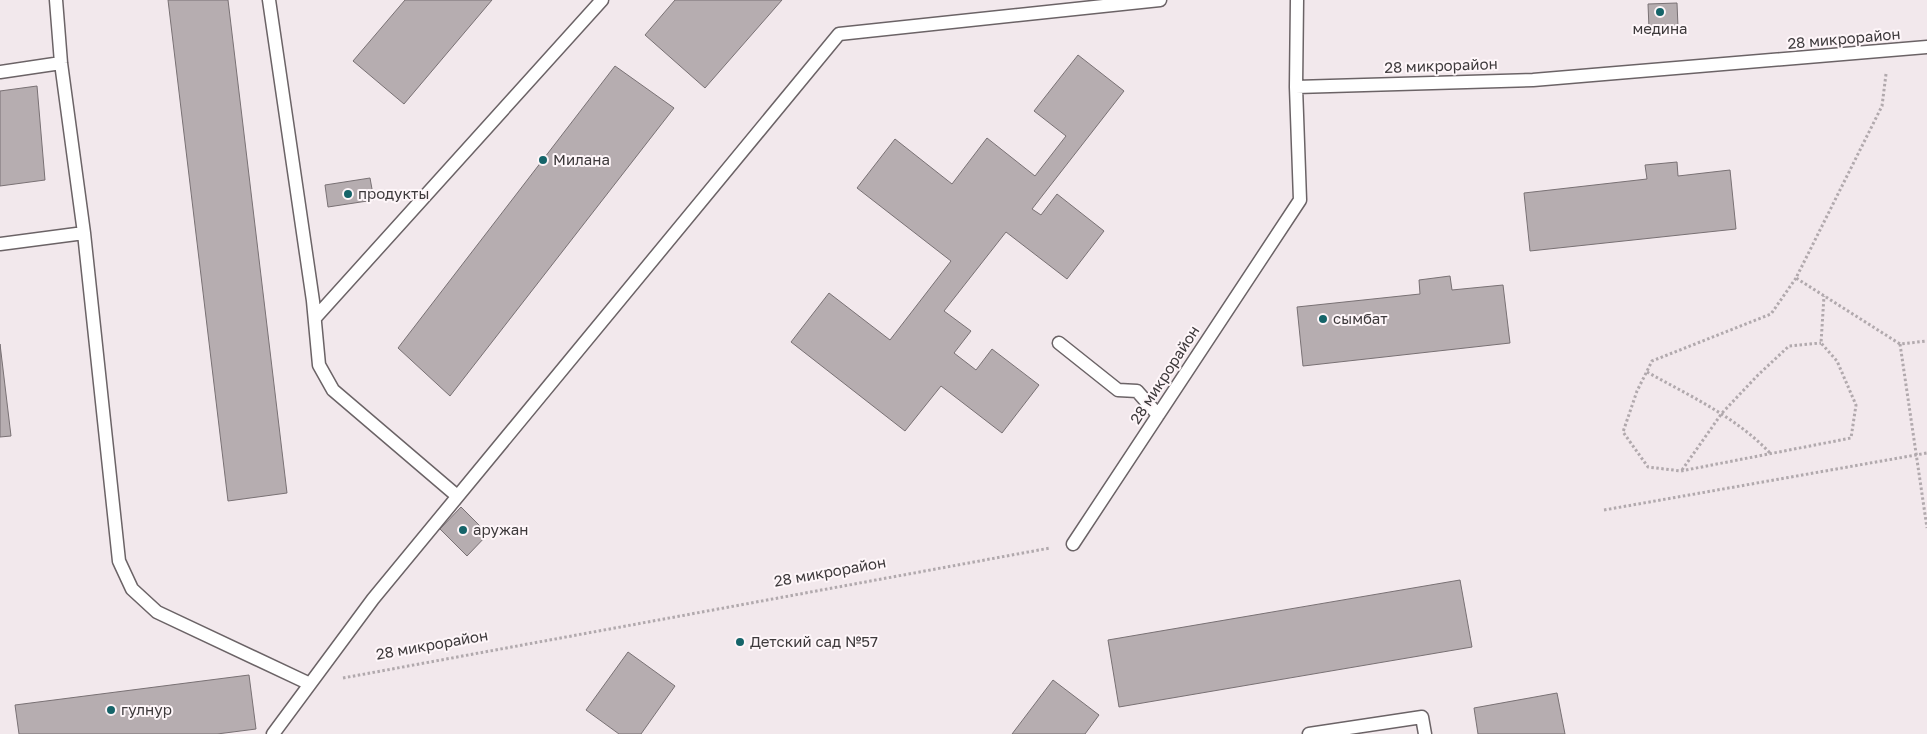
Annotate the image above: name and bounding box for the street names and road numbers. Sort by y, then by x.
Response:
street label: 28 микрорайон [1787,24,1901,52]
street label: 28 микрорайон [1384,54,1498,76]
street label: 28 микрорайон [1126,322,1203,427]
street label: 28 микрорайон [772,552,887,590]
street label: 28 микрорайон [374,625,489,663]

